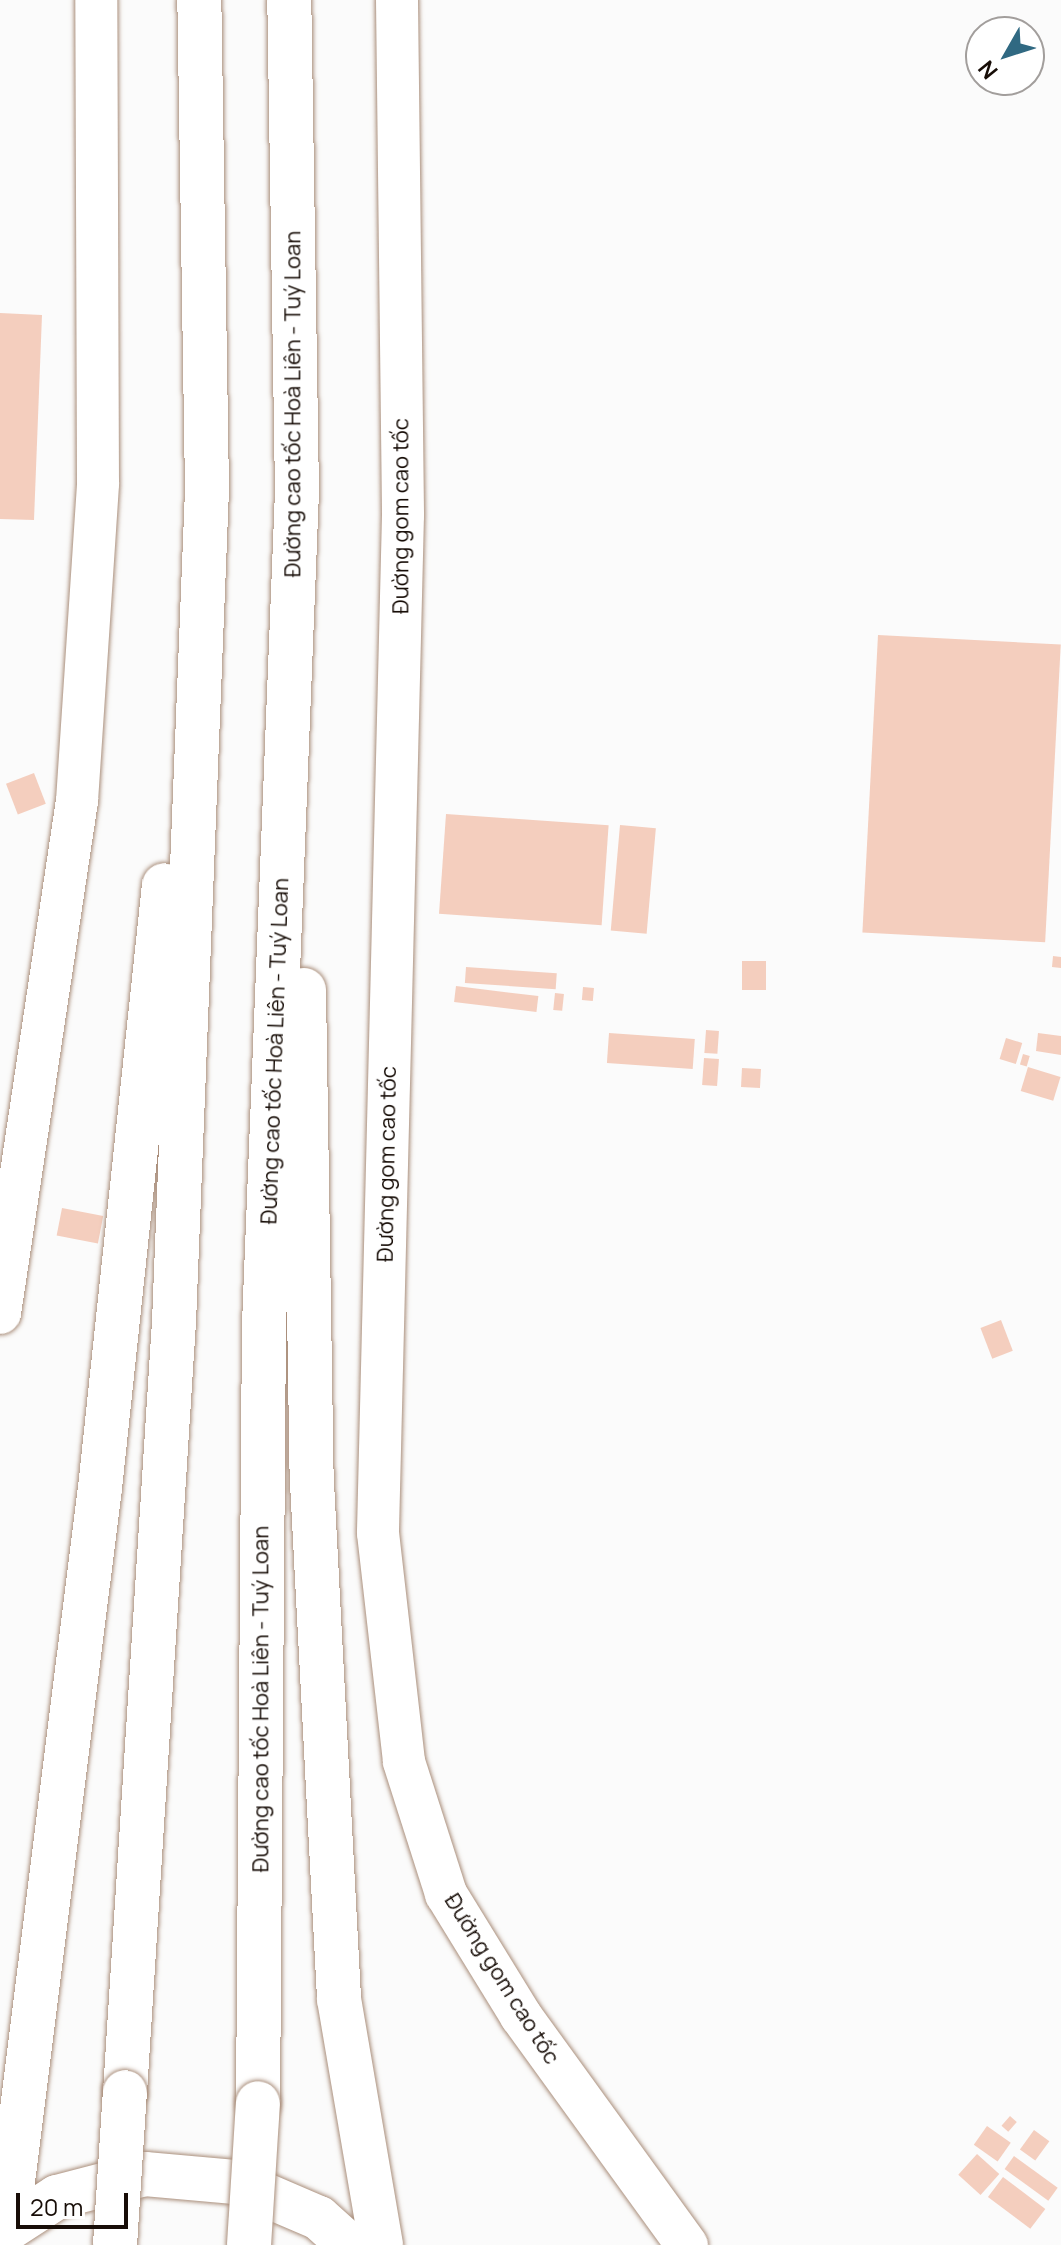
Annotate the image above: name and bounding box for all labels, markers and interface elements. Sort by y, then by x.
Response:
north arrow [965,16,1045,96]
text: N [971,54,1005,85]
street label: Đường cao tốc Hoà Liên - Tuý Loan [280,231,306,577]
street label: Đường gom cao tốc [388,418,414,614]
street label: Đường cao tốc Hoà Liên - Tuý Loan [256,877,294,1225]
street label: Đường gom cao tốc [372,1066,402,1262]
street label: Đường cao tốc Hoà Liên - Tuý Loan [248,1526,274,1872]
street label: Đường gom cao tốc [439,1889,565,2069]
scale bar [20,2177,132,2227]
text: 20 m [30,2190,83,2223]

